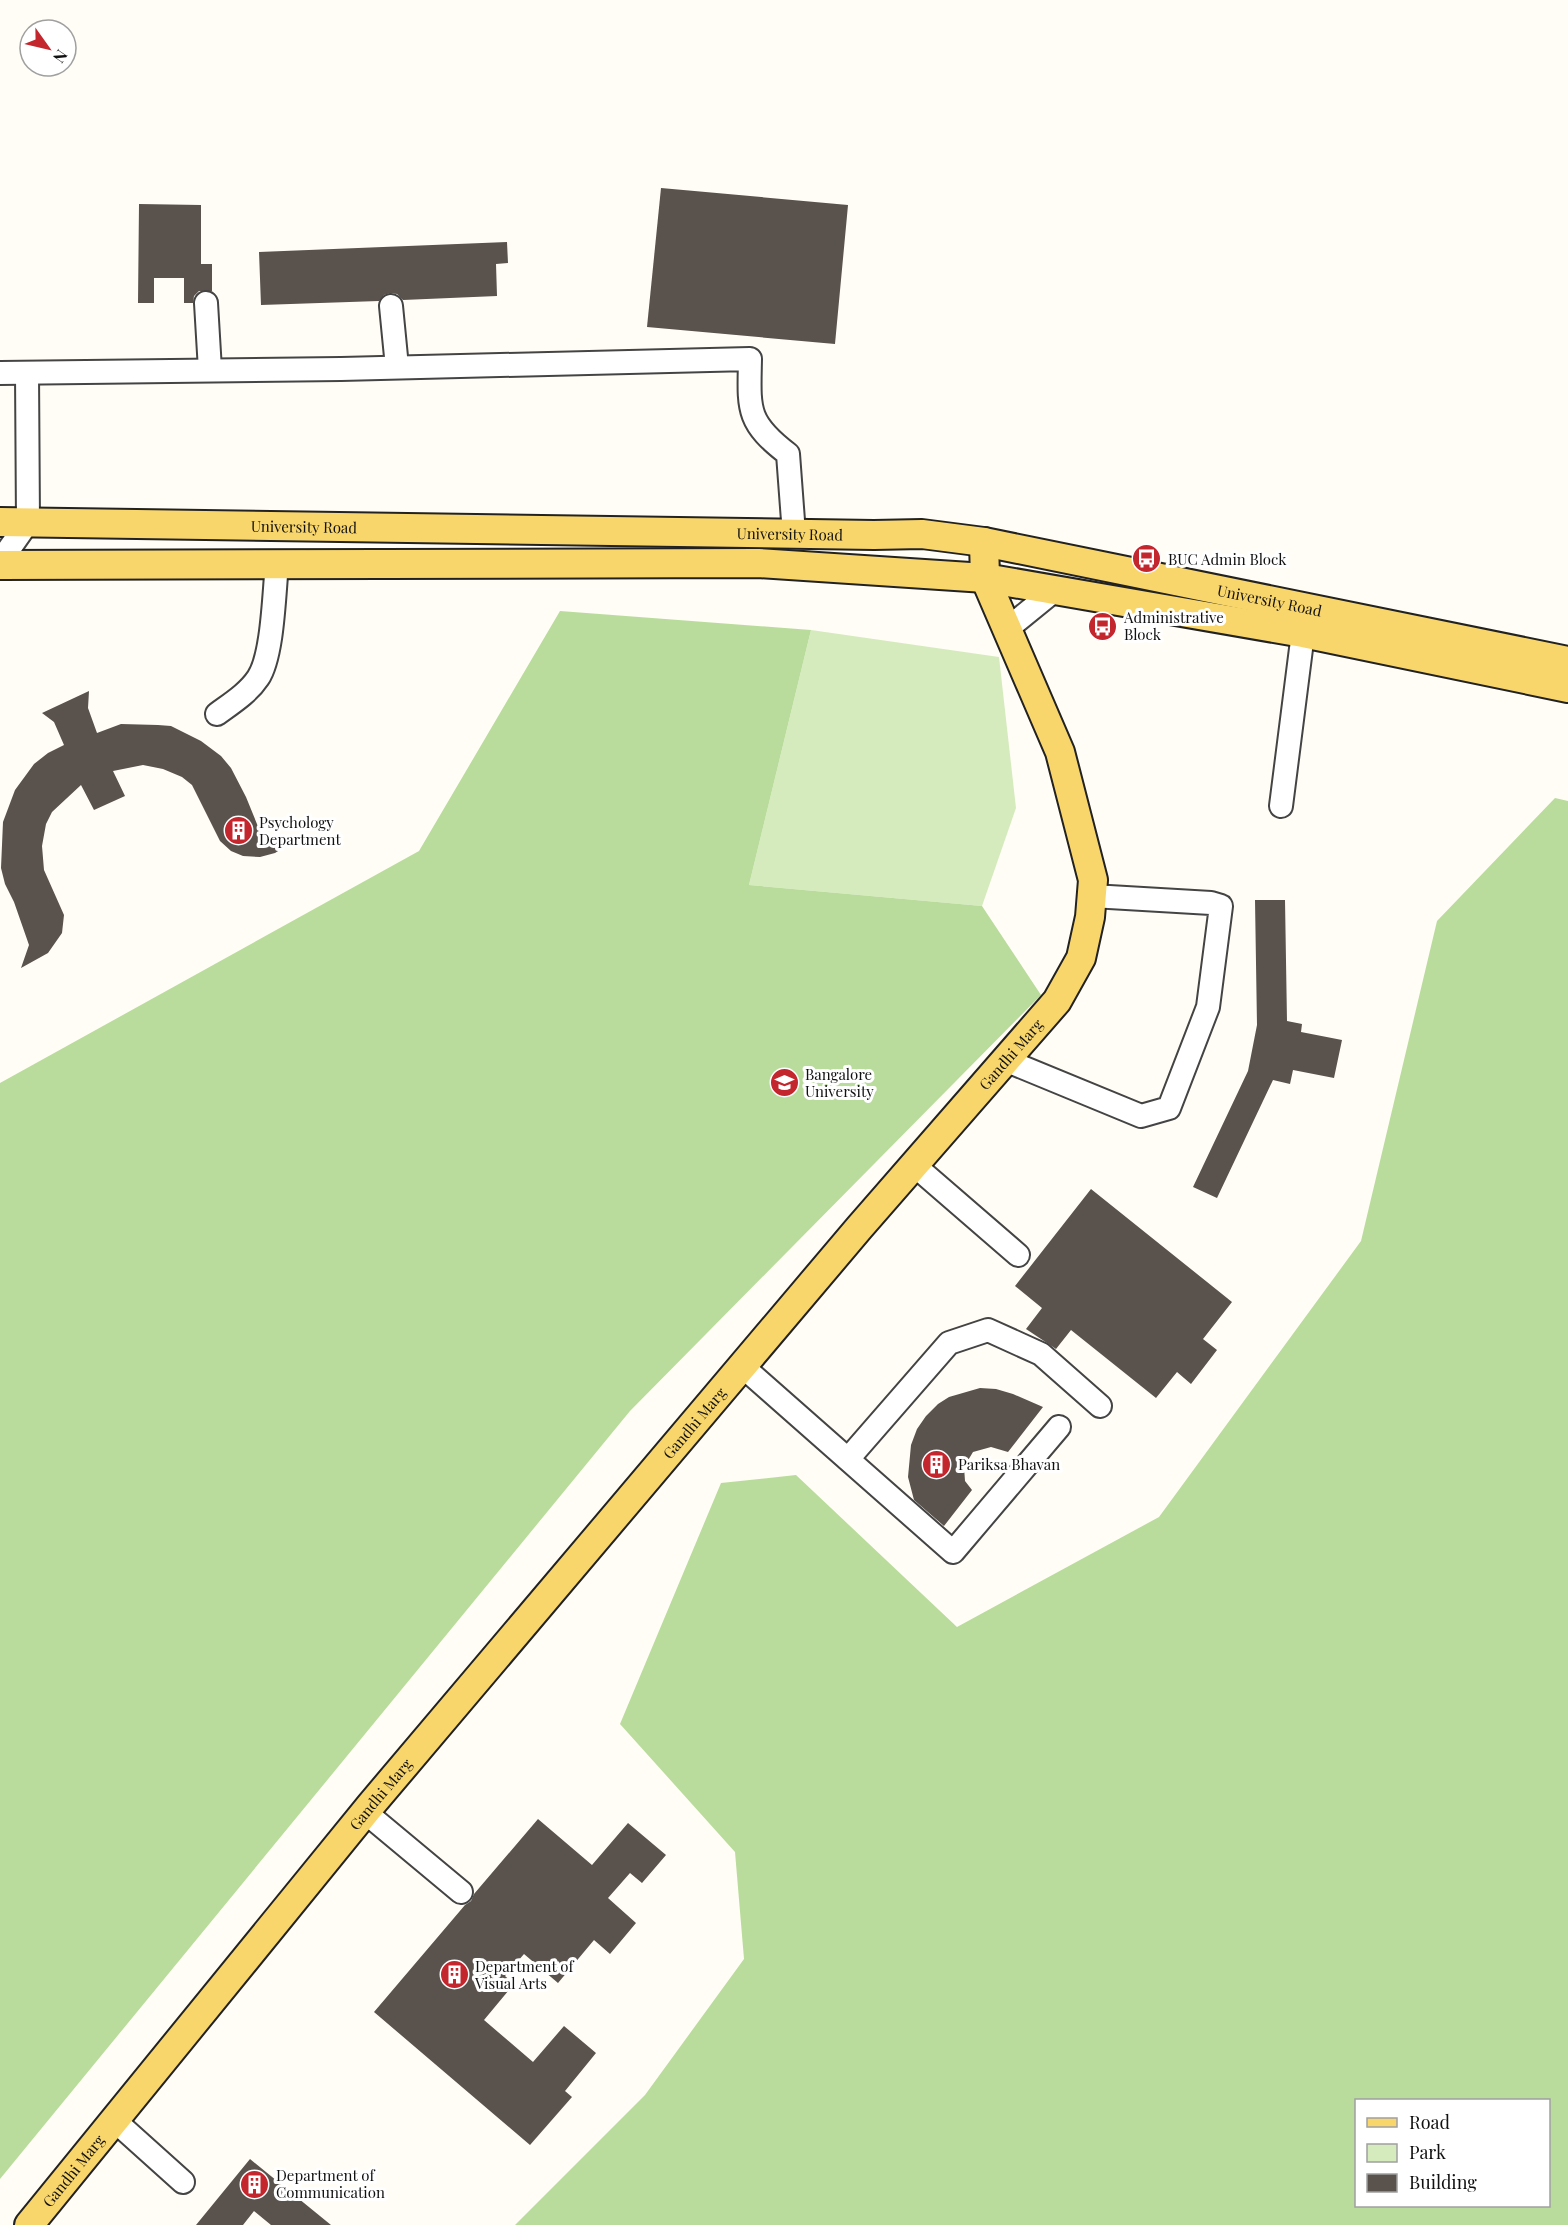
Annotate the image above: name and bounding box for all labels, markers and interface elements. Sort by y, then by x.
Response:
north arrow [18,18,78,78]
text: N [49,46,73,68]
street label: University Road [251,516,358,537]
street label: University Road [737,523,844,545]
bus stop icon: BUC Admin Block [1131,543,1163,575]
place label: BUC Admin Block [1168,549,1287,569]
street label: University Road [1215,580,1324,621]
place label: Administrative Block [1123,607,1224,644]
bus stop icon: Administrative Block [1087,610,1119,642]
place label: Psychology Department [259,812,341,849]
building icon: Psychology Department [222,815,254,847]
street label: Gandhi Marg [974,1014,1047,1094]
place label: Bangalore University [805,1064,874,1101]
school or university icon: Bangalore University [768,1067,800,1099]
street label: Gandhi Marg [658,1383,730,1463]
building icon: Pariksa Bhavan [921,1448,953,1480]
place label: Pariksa Bhavan [958,1454,1060,1474]
street label: Gandhi Marg [345,1754,416,1834]
place label: Department of Visual Arts [474,1956,574,1993]
building icon: Department of Visual Arts [438,1959,470,1991]
legend [1355,2099,1550,2207]
text: Road [1409,2110,1450,2134]
street label: Gandhi Marg [38,2130,109,2211]
text: Park [1409,2140,1446,2164]
place label: Department of Communication [276,2165,385,2202]
building icon: Department of Communication [239,2168,271,2200]
text: Building [1409,2170,1477,2194]

